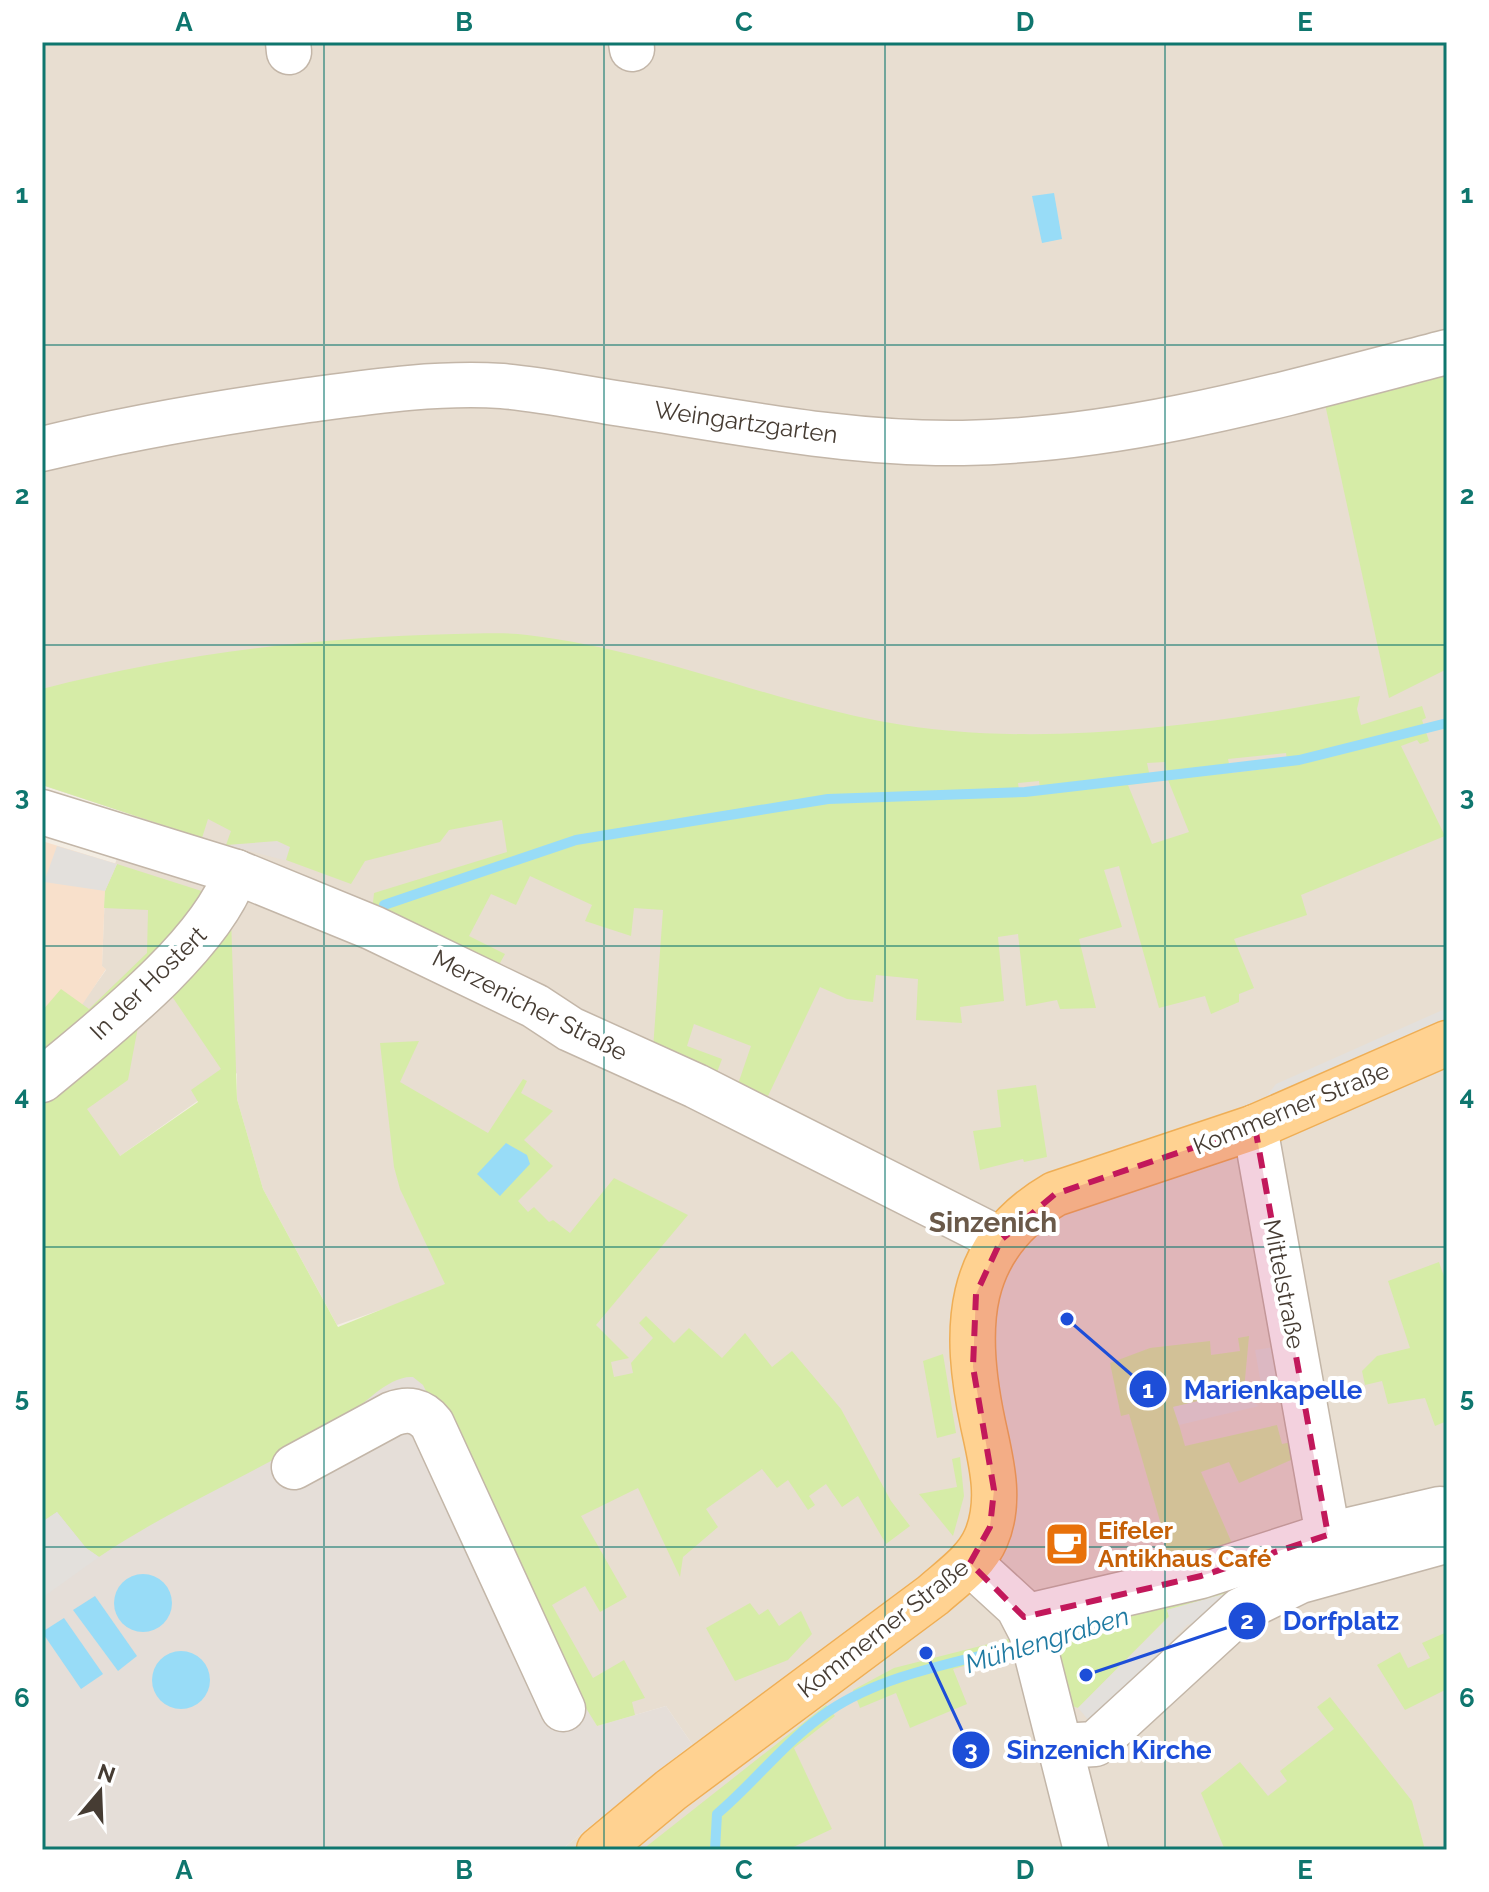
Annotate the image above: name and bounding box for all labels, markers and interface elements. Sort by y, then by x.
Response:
text: A [175,7,193,37]
text: B [455,7,473,37]
text: C [735,7,753,37]
text: D [1016,7,1034,37]
text: E [1297,7,1313,37]
text: 1 [16,179,29,209]
text: 1 [1461,179,1474,209]
street label: Weingartzgarten [652,395,840,449]
text: 2 [15,480,29,510]
text: 2 [1460,480,1474,510]
text: 3 [15,781,29,811]
text: 3 [1460,781,1474,811]
street label: In der Hostert [84,920,212,1046]
street label: Merzenicher Straße [428,943,632,1067]
street label: Kommerner Straße [1189,1055,1393,1161]
text: 4 [15,1081,29,1111]
text: 4 [1460,1081,1474,1111]
district label: Sinzenich [929,1206,1057,1239]
street label: Mittelstraße [1257,1217,1311,1351]
callout: Marienkapelle [1128,1364,1379,1414]
text: 1 [1142,1375,1154,1404]
text: Marienkapelle [1184,1375,1363,1405]
text: 5 [15,1382,29,1412]
text: 5 [1460,1382,1474,1412]
place label: Eifeler Antikhaus Café [1098,1516,1271,1573]
cafe icon: Eifeler Antikhaus Café [1043,1520,1091,1568]
street label: Kommerner Straße [792,1552,974,1704]
callout: Dorfplatz [1227,1596,1415,1646]
water label: Mühlengraben [961,1601,1133,1679]
text: 2 [1240,1606,1254,1635]
text: Dorfplatz [1283,1606,1399,1636]
text: 6 [14,1683,30,1713]
text: 6 [1459,1683,1475,1713]
callout: Sinzenich Kirche [951,1725,1228,1775]
text: 3 [964,1735,978,1764]
text: Sinzenich Kirche [1006,1735,1212,1765]
north arrow [60,1752,140,1832]
text: N [94,1758,119,1788]
text: A [175,1855,193,1885]
text: B [455,1855,473,1885]
text: C [735,1855,753,1885]
text: D [1016,1855,1034,1885]
text: E [1297,1855,1313,1885]

